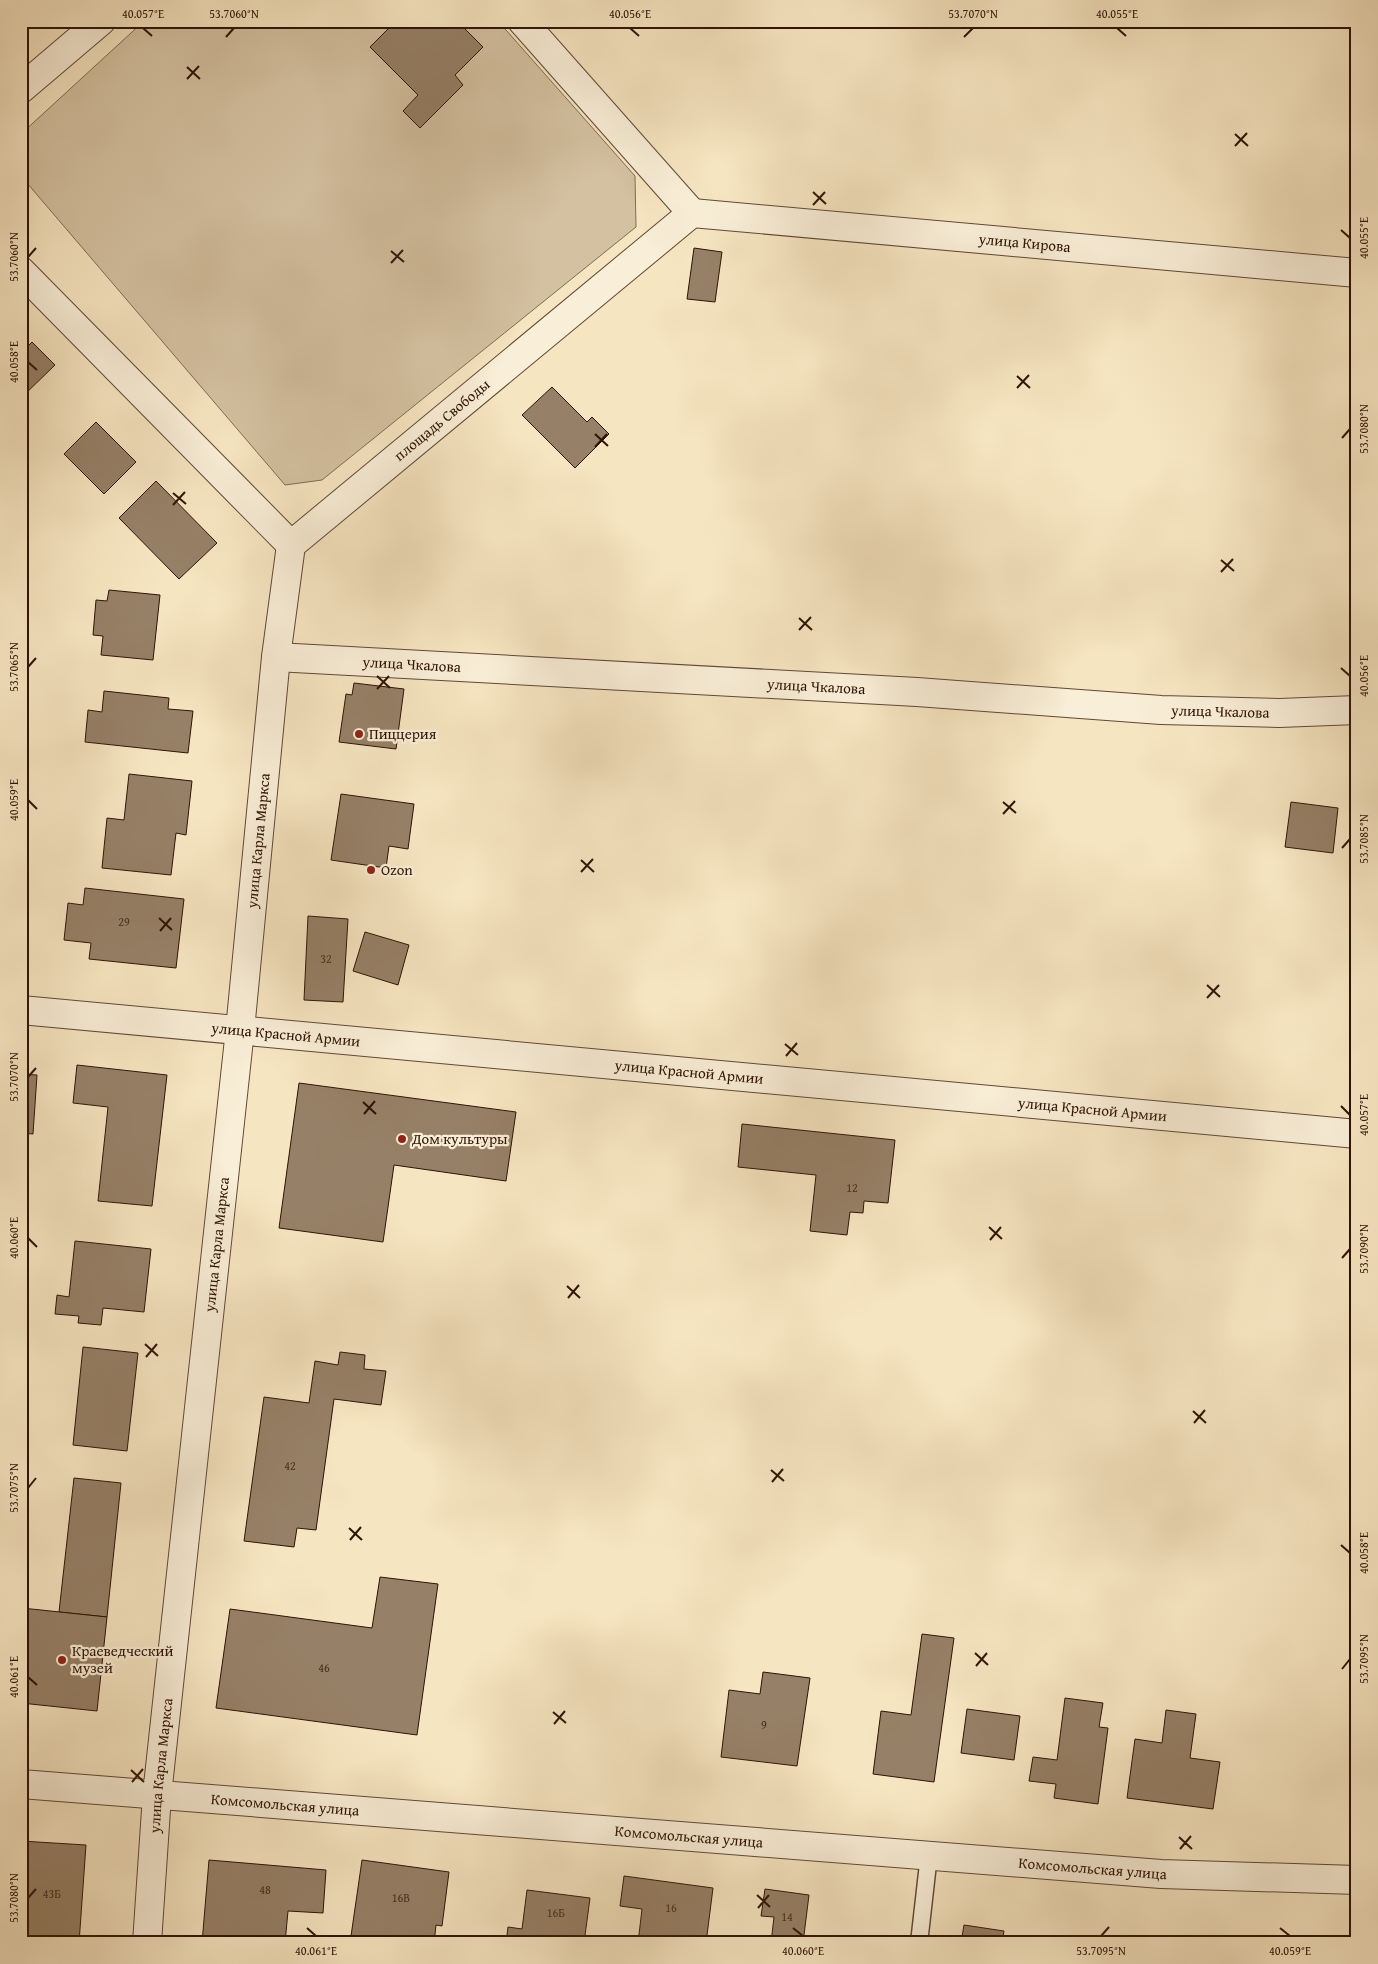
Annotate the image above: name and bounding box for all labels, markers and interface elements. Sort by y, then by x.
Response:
text: 40.057°E [122,5,164,22]
text: 53.7060°N [209,5,259,22]
text: 40.056°E [609,5,651,22]
text: 53.7070°N [948,5,998,22]
text: 40.055°E [1096,5,1138,22]
text: 40.055°E [1355,217,1372,259]
street label: улица Кирова [977,228,1072,257]
text: 53.7060°N [5,232,22,282]
text: 40.058°E [5,341,22,383]
street label: площадь Свободы [389,373,494,466]
text: 53.7080°N [1355,404,1372,454]
text: 53.7065°N [5,642,22,692]
street label: улица Чкалова [361,651,462,677]
text: 40.056°E [1355,655,1372,697]
street label: улица Чкалова [766,673,867,699]
street label: улица Чкалова [1170,699,1271,723]
place label: Пиццерия [369,723,437,744]
marker: Пиццерия [353,728,365,740]
street label: улица Карла Маркса [241,771,275,910]
text: 40.059°E [5,779,22,821]
text: 53.7085°N [1355,814,1372,864]
place label: Ozon [381,859,413,880]
marker: Ozon [365,864,377,876]
house number: 29 [118,913,130,930]
house number: 32 [320,950,332,967]
street label: улица Красной Армии [210,1017,361,1051]
text: 53.7070°N [5,1052,22,1102]
street label: улица Красной Армии [613,1054,765,1089]
street label: улица Красной Армии [1016,1091,1168,1126]
text: 40.057°E [1355,1094,1372,1136]
place label: Дом культуры [411,1128,508,1149]
marker: Дом культуры [396,1133,408,1145]
street label: улица Карла Маркса [198,1175,234,1314]
house number: 12 [846,1179,858,1196]
text: 40.060°E [5,1217,22,1259]
text: 53.7090°N [1355,1224,1372,1274]
house number: 42 [284,1457,296,1474]
text: 53.7075°N [5,1463,22,1513]
text: 40.058°E [1355,1532,1372,1574]
text: 53.7095°N [1355,1634,1372,1684]
place label: Краеведческий музей [72,1640,173,1678]
marker: Краеведческий музей [56,1654,68,1666]
text: 40.061°E [5,1656,22,1698]
house number: 46 [318,1659,330,1676]
street label: улица Карла Маркса [143,1696,178,1835]
house number: 9 [761,1716,767,1733]
street label: Комсомольская улица [210,1788,361,1821]
street label: Комсомольская улица [614,1820,765,1853]
street label: Комсомольская улица [1018,1852,1168,1884]
text: 53.7080°N [5,1873,22,1923]
house number: 48 [259,1881,271,1898]
house number: 43Б [43,1885,61,1902]
house number: 16В [392,1889,410,1906]
house number: 16 [665,1899,677,1916]
house number: 16Б [547,1904,565,1921]
house number: 14 [781,1908,793,1925]
text: 40.061°E [295,1942,337,1959]
text: 40.060°E [782,1942,824,1959]
text: 53.7095°N [1076,1942,1126,1959]
text: 40.059°E [1269,1942,1311,1959]

